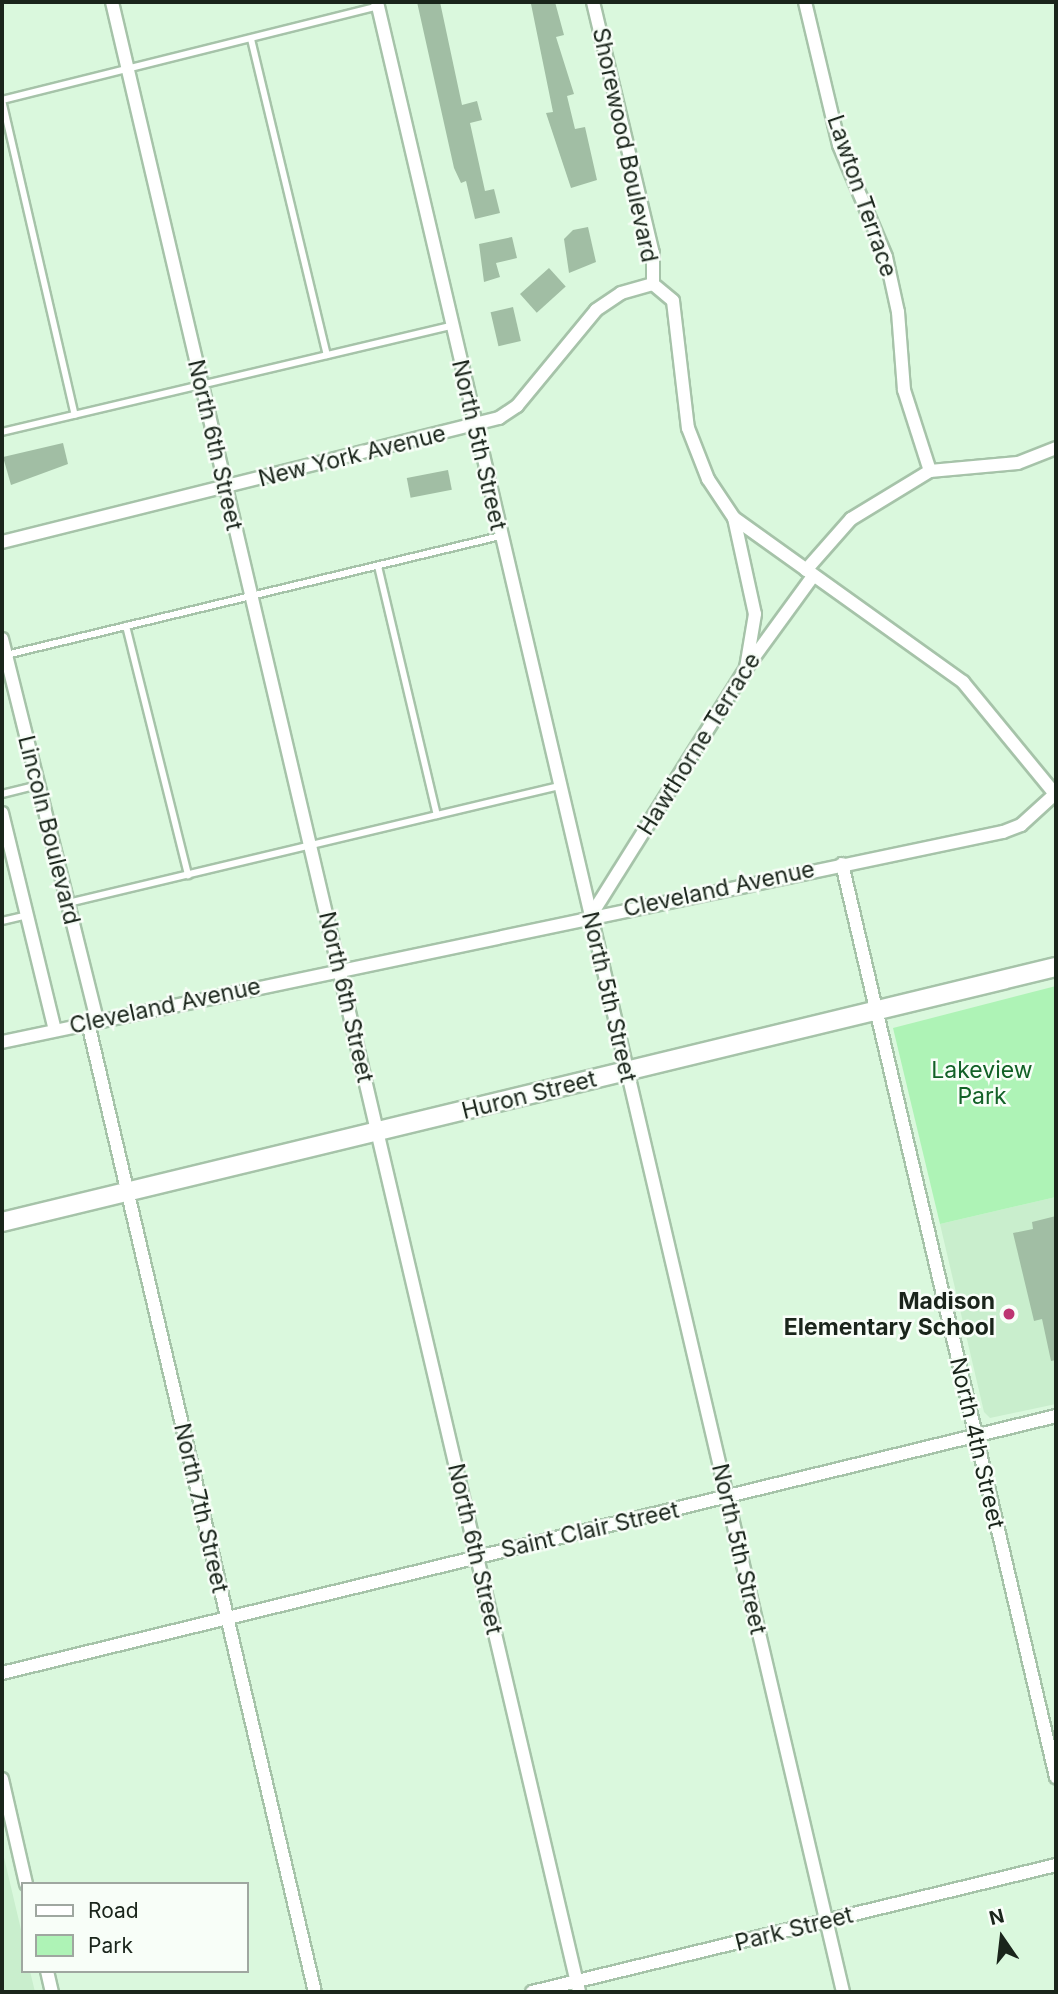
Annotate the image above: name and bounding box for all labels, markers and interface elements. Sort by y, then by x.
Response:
street label: Shorewood Boulevard [587,25,663,265]
street label: Lawton Terrace [821,111,903,281]
street label: North 6th Street [182,357,248,533]
street label: North 5th Street [446,357,512,533]
street label: New York Avenue [255,419,449,493]
street label: Hawthorne Terrace [632,648,766,840]
street label: Lincoln Boulevard [12,733,86,927]
street label: Cleveland Avenue [621,855,817,923]
street label: North 6th Street [313,909,379,1085]
street label: North 5th Street [576,909,642,1085]
street label: Cleveland Avenue [67,972,263,1040]
park label: Lakeview Park [931,1056,1033,1110]
street label: Huron Street [459,1065,599,1125]
place label: Madison Elementary School [784,1287,995,1341]
marker: Madison Elementary School [1001,1306,1017,1322]
street label: North 4th Street [944,1355,1010,1531]
street label: North 7th Street [168,1420,234,1596]
street label: North 6th Street [442,1461,508,1637]
street label: North 5th Street [706,1461,772,1637]
street label: Saint Clair Street [498,1496,682,1564]
legend [21,1882,248,1973]
text: Road [88,1898,139,1923]
street label: Park Street [732,1901,856,1957]
north arrow [967,1903,1037,1973]
text: N [987,1904,1007,1930]
text: Park [88,1933,133,1958]

